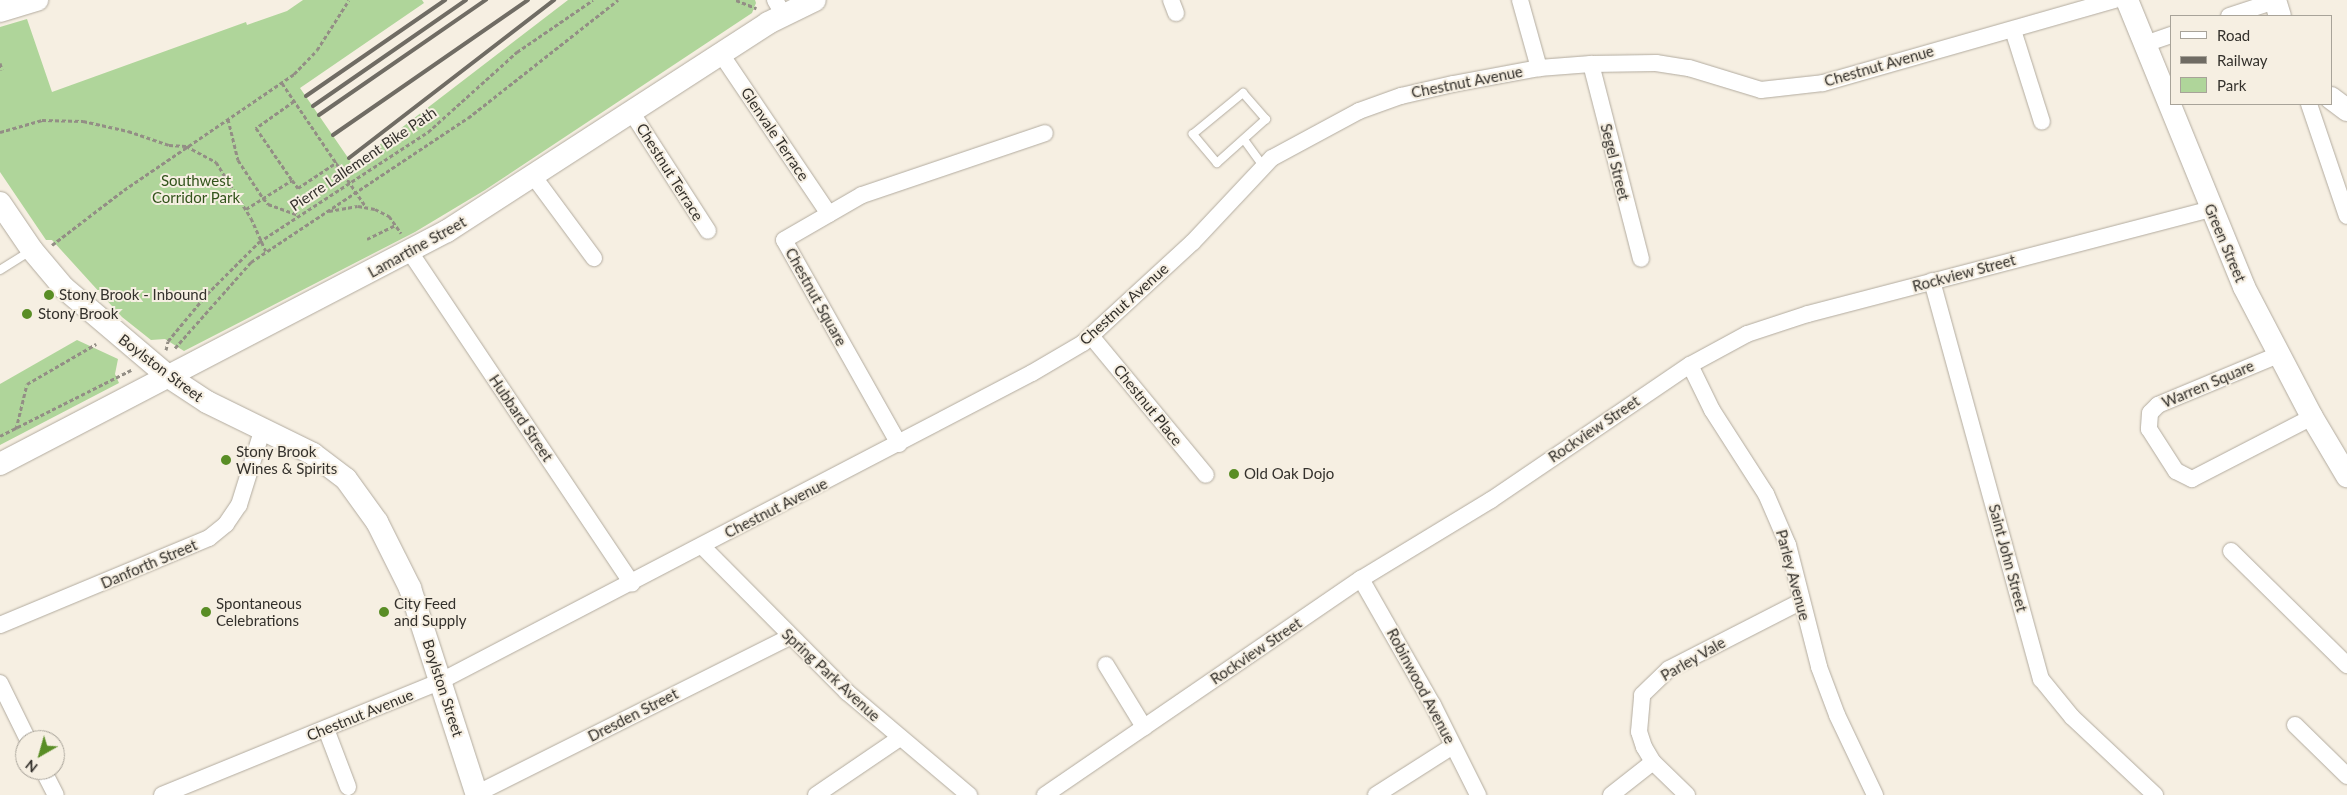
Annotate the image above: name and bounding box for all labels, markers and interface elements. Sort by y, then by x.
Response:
legend [2170,15,2332,105]
text: Road [2217,26,2250,44]
street label: Chestnut Avenue [1822,42,1936,90]
text: Railway [2217,51,2268,69]
street label: Chestnut Avenue [1409,62,1525,102]
text: Park [2217,76,2246,94]
street label: Glenvale Terrace [737,84,813,184]
street label: Pierre Lallement Bike Path [286,103,440,215]
street label: Chestnut Terrace [633,120,707,224]
street label: Segel Street [1597,122,1633,202]
park label: Southwest Corridor Park [152,171,240,206]
street label: Green Street [2200,201,2250,285]
street label: Lamartine Street [365,213,469,281]
street label: Chestnut Square [782,245,850,349]
street label: Rockview Street [1910,251,2018,295]
street label: Chestnut Avenue [1076,259,1172,349]
place label: Stony Brook - Inbound [59,286,207,304]
marker: Stony Brook - Inbound [43,289,55,301]
place label: Stony Brook [38,305,119,323]
marker: Stony Brook [20,307,34,321]
street label: Boylston Street [115,330,207,406]
street label: Warren Square [2159,357,2257,411]
street label: Chestnut Place [1110,361,1186,449]
street label: Hubbard Street [485,371,557,465]
street label: Rockview Street [1545,392,1643,466]
place label: Stony Brook Wines & Spirits [236,442,337,477]
marker: Stony Brook Wines & Spirits [220,454,232,466]
place label: Old Oak Dojo [1244,465,1334,483]
marker: Old Oak Dojo [1228,468,1240,480]
street label: Chestnut Avenue [721,474,831,542]
street label: Saint John Street [1985,502,2031,614]
street label: Parley Avenue [1772,527,1814,623]
street label: Danforth Street [98,536,200,592]
place label: Spontaneous Celebrations [216,594,302,629]
place label: City Feed and Supply [394,594,467,629]
marker: Spontaneous Celebrations [200,606,212,618]
marker: City Feed and Supply [378,606,390,618]
street label: Rockview Street [1207,614,1305,688]
street label: Spring Park Avenue [778,625,884,725]
street label: Robinwood Avenue [1383,625,1459,747]
street label: Parley Vale [1657,633,1729,685]
street label: Boylston Street [419,637,467,739]
street label: Chestnut Avenue [304,685,416,745]
street label: Dresden Street [585,685,681,745]
north arrow [15,730,65,780]
text: N [22,756,41,776]

